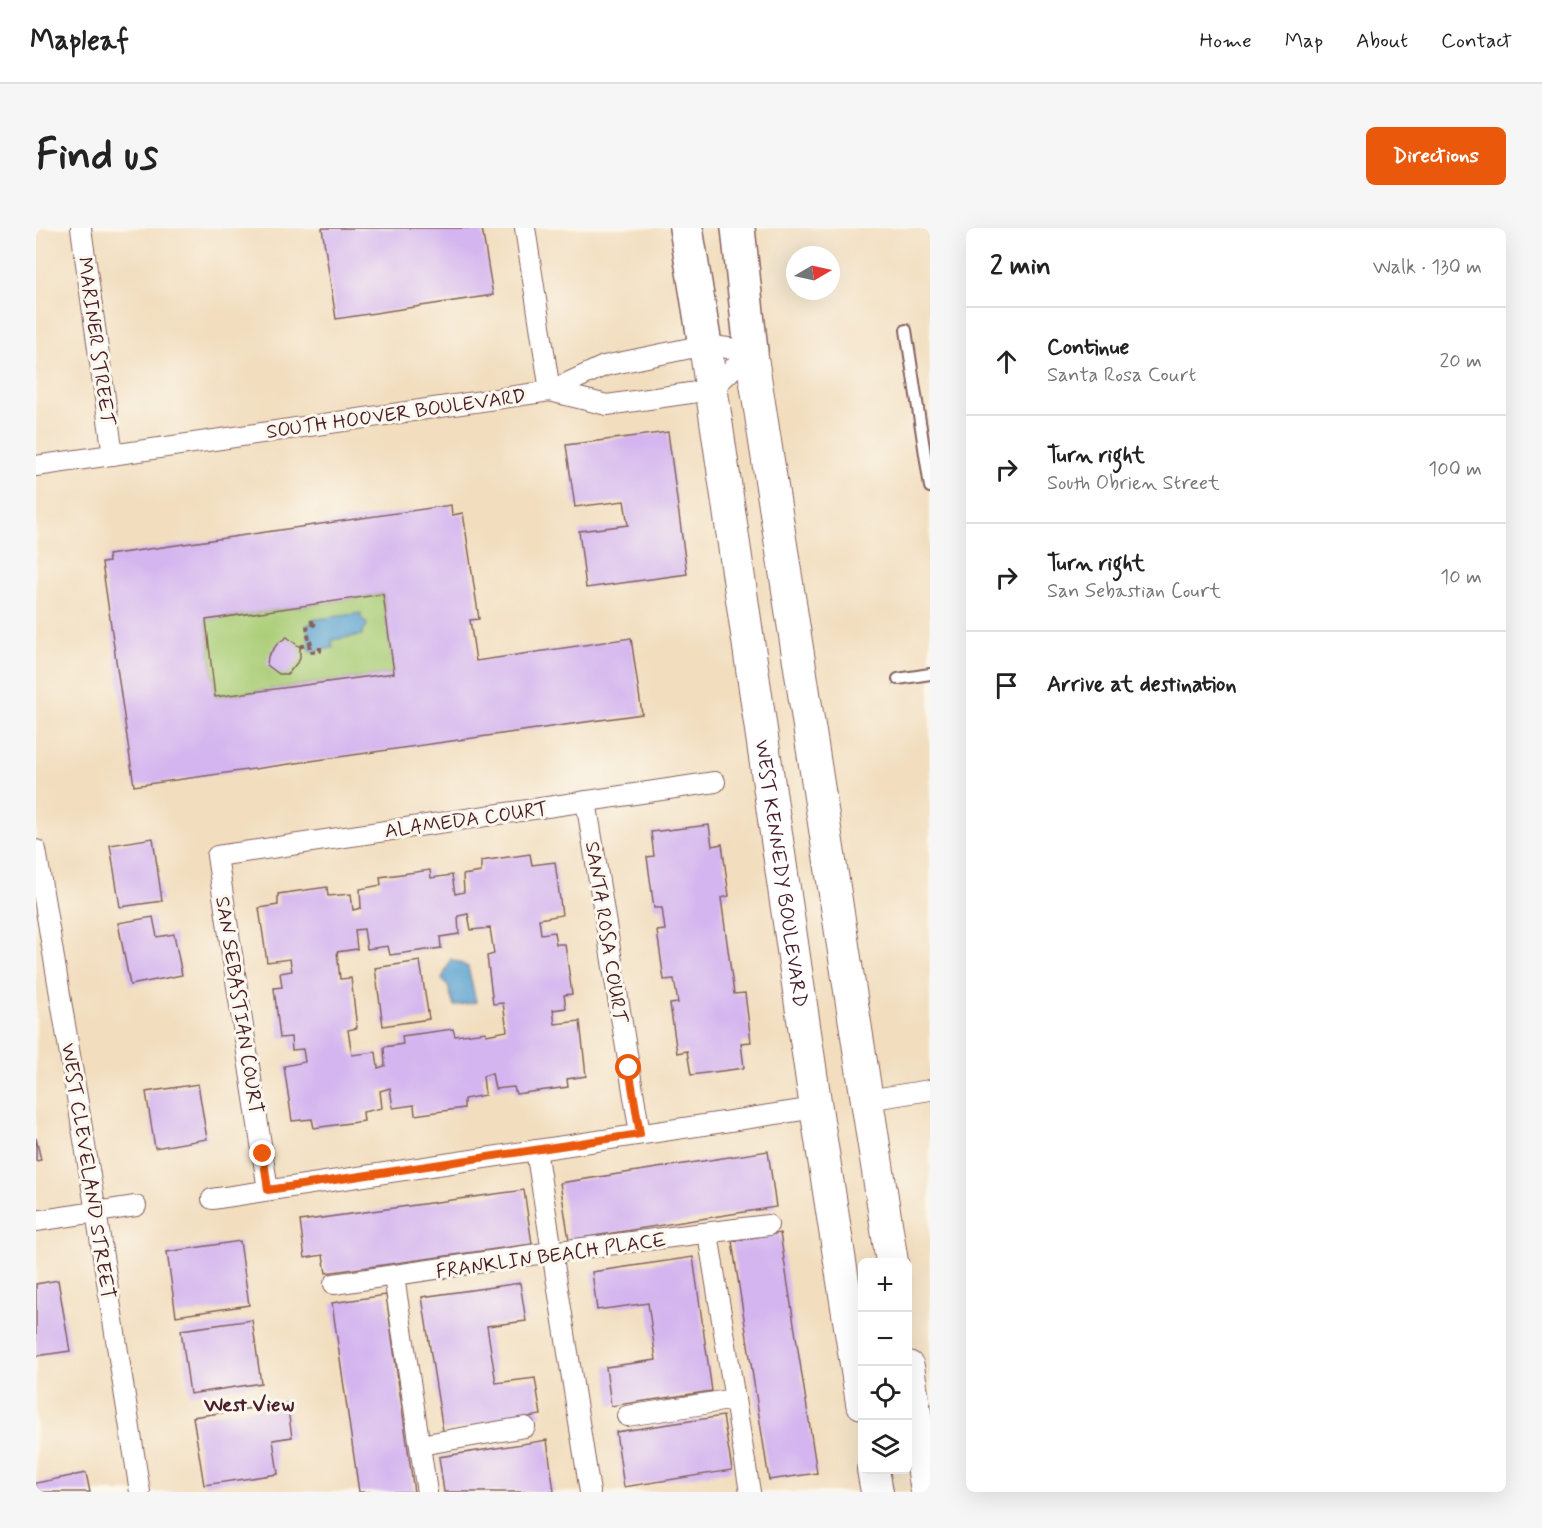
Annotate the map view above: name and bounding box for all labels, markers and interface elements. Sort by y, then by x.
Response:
text: Mapleaf [30,23,129,60]
text: Home [1200,27,1252,55]
text: Map [1285,27,1323,55]
text: About [1356,27,1408,55]
text: Contact [1441,27,1512,55]
button: Directions [1366,127,1506,185]
text: Find us [36,129,158,184]
north arrow [786,246,840,300]
text: 2 min [990,250,1051,284]
text: Walk · 130 m [1373,254,1482,281]
street label: MARINER STREET [70,255,121,428]
text: Continue [1047,334,1129,362]
icon: ahead [990,345,1023,378]
text: 20 m [1439,348,1482,375]
text: Santa Rosa Court [1047,362,1196,389]
street label: SOUTH HOOVER BOULEVARD [265,383,528,446]
text: Turn right [1047,442,1145,470]
icon: right [990,453,1023,486]
text: 100 m [1428,456,1482,483]
text: South Obrien Street [1047,470,1220,497]
text: Turn right [1047,550,1145,578]
icon: right [990,561,1023,594]
text: 10 m [1440,564,1482,591]
text: San Sebastian Court [1047,578,1221,605]
icon: arrive [990,669,1023,702]
text: Arrive at destination [1047,671,1237,699]
street label: WEST KENNEDY BOULEVARD [748,738,813,1009]
street label: ALAMEDA COURT [383,796,550,845]
street label: SANTA ROSA COURT [578,840,633,1026]
street label: SAN SEBASTIAN COURT [208,894,269,1116]
street label: WEST CLEVELAND STREET [54,1041,121,1301]
route start [615,1054,641,1080]
route end [249,1140,275,1166]
street label: FRANKLIN BEACH PLACE [434,1227,668,1286]
map controls [858,1258,912,1474]
button: + [858,1258,912,1312]
button: − [858,1312,912,1366]
button: locate [858,1366,912,1420]
district label: West View [203,1391,294,1419]
button: layers [858,1420,912,1474]

